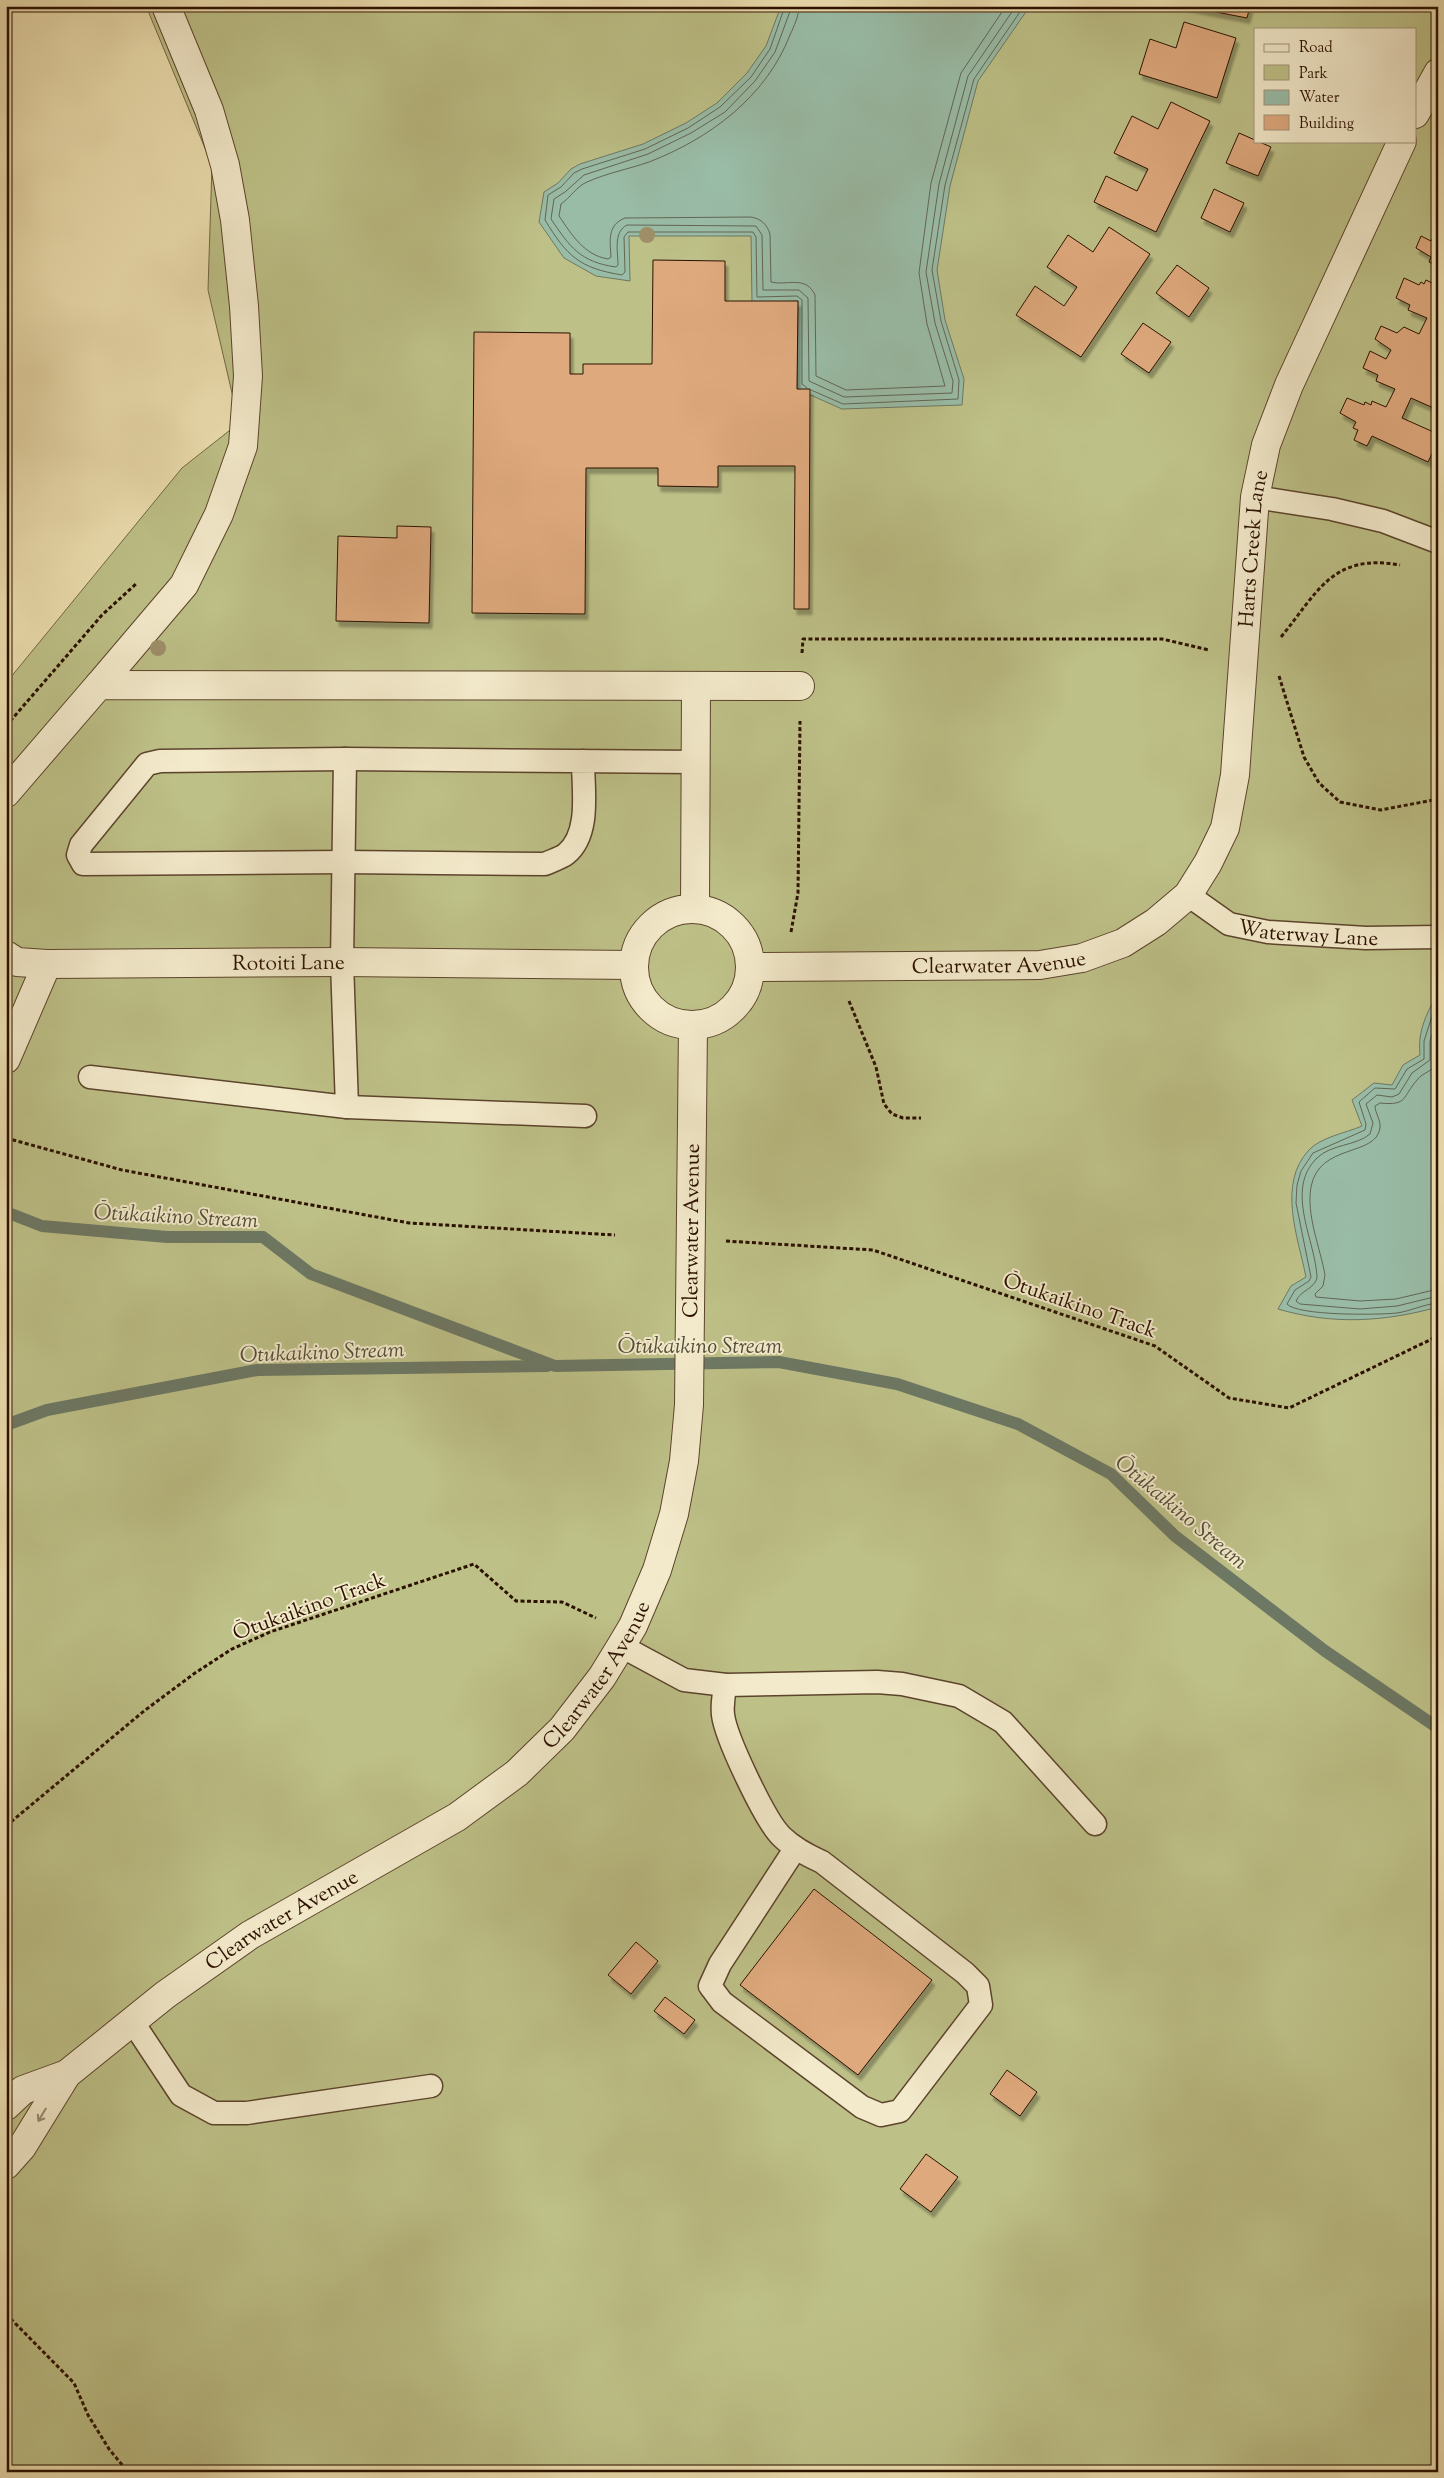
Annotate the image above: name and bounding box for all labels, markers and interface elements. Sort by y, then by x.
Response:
legend [1254,28,1416,142]
text: Road [1299,38,1333,59]
text: Park [1299,64,1328,85]
text: Water [1299,88,1340,109]
text: Building [1299,114,1354,135]
street label: Harts Creek Lane [1233,467,1277,628]
street label: Waterway Lane [1235,913,1378,955]
street label: Clearwater Avenue [912,945,1088,983]
street label: Rotoiti Lane [232,949,345,980]
street label: Clearwater Avenue [677,1143,709,1318]
water label: Ōtūkaikino Stream [93,1198,259,1238]
street label: Ōtukaikino Track [998,1267,1161,1347]
water label: Ōtūkaikino Stream [618,1332,783,1364]
water label: Otukaikino Stream [239,1335,405,1373]
water label: Ōtūkaikino Stream [1107,1448,1254,1579]
street label: Ōtukaikino Track [229,1566,391,1649]
street label: Clearwater Avenue [537,1597,659,1757]
street label: Clearwater Avenue [200,1863,365,1979]
one-way arrow [36,2108,46,2122]

